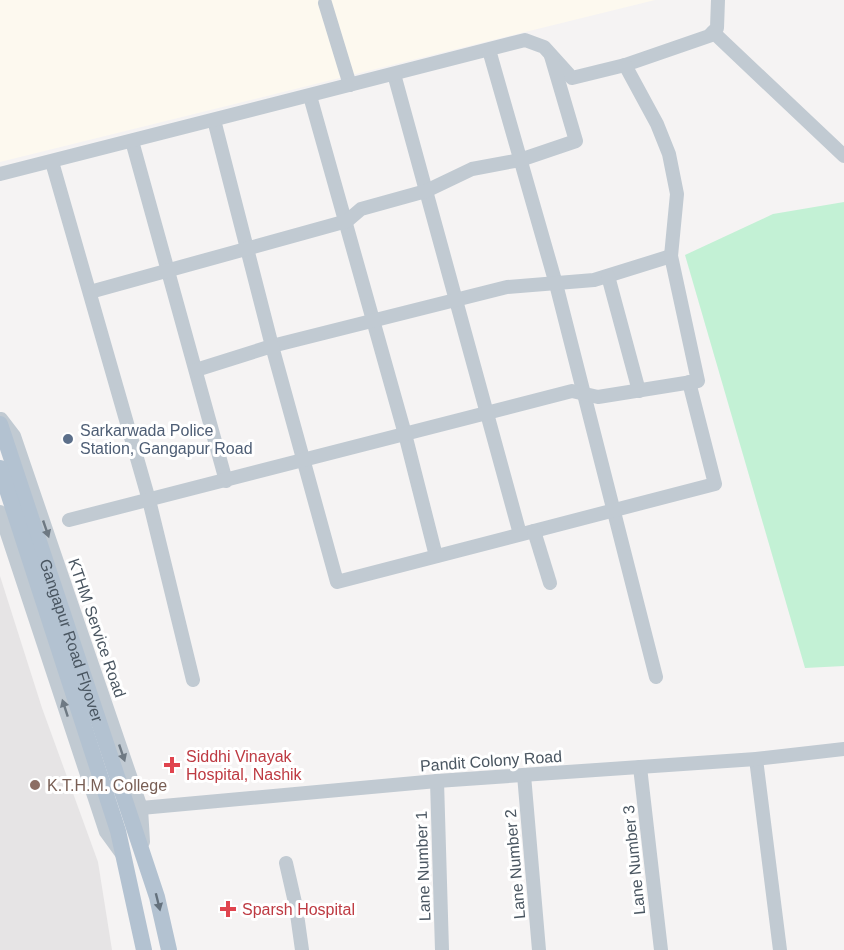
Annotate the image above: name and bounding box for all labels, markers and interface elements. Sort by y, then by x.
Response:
place label: Sarkarwada Police Station, Gangapur Road [80,422,253,457]
marker: Sarkarwada Police Station, Gangapur Road [61,432,75,446]
one-way arrow [42,520,51,538]
street label: KTHM Service Road [65,556,129,700]
street label: Gangapur Road Flyover [37,557,107,725]
one-way arrow [60,699,70,717]
one-way arrow [118,744,128,762]
place label: Siddhi Vinayak Hospital, Nashik [186,748,303,783]
street label: Pandit Colony Road [419,748,563,774]
marker: Siddhi Vinayak Hospital, Nashik [163,756,181,774]
place label: K.T.H.M. College [47,777,167,794]
marker: K.T.H.M. College [28,778,42,792]
street label: Lane Number 3 [620,804,648,916]
street label: Lane Number 2 [502,808,528,920]
street label: Lane Number 1 [413,810,433,921]
one-way arrow [154,893,164,911]
marker: Sparsh Hospital [219,900,237,918]
place label: Sparsh Hospital [242,901,355,918]

